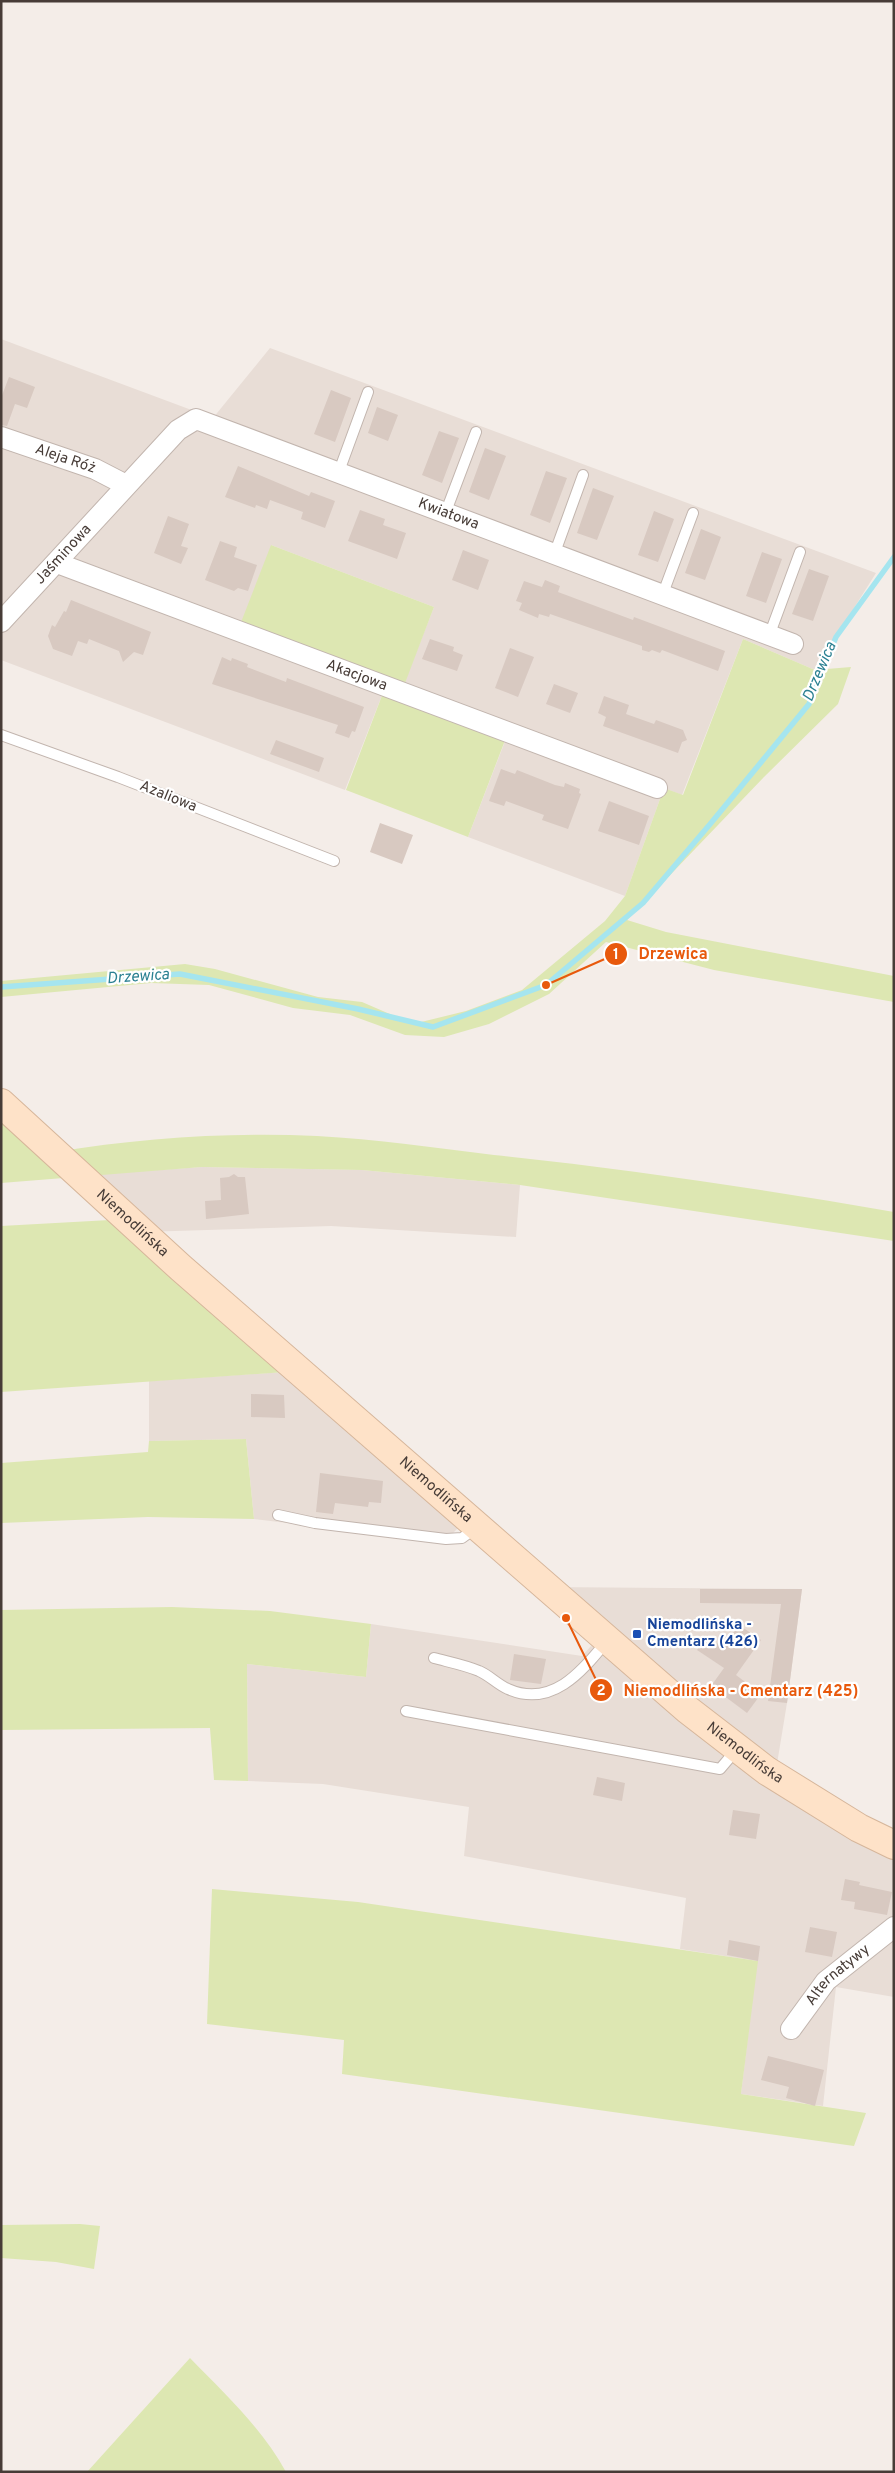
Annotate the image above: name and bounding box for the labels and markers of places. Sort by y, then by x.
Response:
callout: Drzewica [603,938,718,969]
place label: Niemodlińska - Cmentarz (426) [647,1616,758,1652]
marker: Niemodlińska - Cmentarz (426) [631,1628,643,1640]
callout: Niemodlińska - Cmentarz (425) [588,1675,868,1706]

